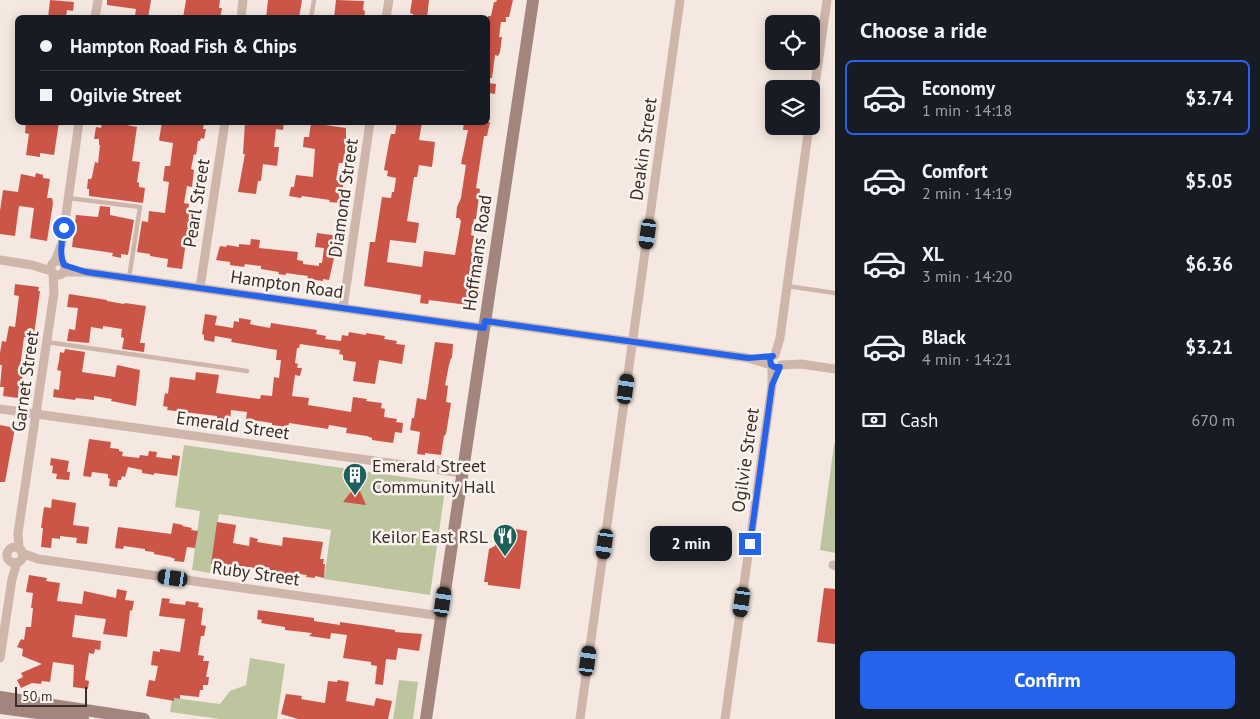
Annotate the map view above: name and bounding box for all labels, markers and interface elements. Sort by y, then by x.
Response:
map controls [765,15,820,135]
button: locate [765,15,820,70]
text: Choose a ride [860,16,987,44]
text: Hampton Road Fish & Chips [70,34,297,58]
icon: car [862,75,907,120]
text: Economy [922,76,995,100]
button: layers [765,80,820,135]
text: Ogilvie Street [70,83,181,107]
text: $3.74 [1185,86,1233,110]
street label: Deakin Street [624,96,662,202]
text: 1 min · 14:18 [922,100,1012,120]
street label: Diamond Street [323,137,363,259]
street label: Pearl Street [178,157,214,249]
icon: car [862,158,907,203]
text: Comfort [922,159,988,183]
text: $5.05 [1185,169,1233,193]
text: 2 min · 14:19 [922,183,1012,203]
street label: Hoffmans Road [457,194,497,312]
route start [53,217,75,239]
car [638,218,657,250]
icon: car [862,241,907,286]
text: XL [922,242,944,266]
text: $6.36 [1185,252,1233,276]
street label: Hampton Road [229,265,345,303]
text: 3 min · 14:20 [922,266,1012,286]
icon: car [862,324,907,369]
text: Black [922,325,966,349]
street label: Garnet Street [7,329,43,433]
text: $3.21 [1185,335,1233,359]
text: 4 min · 14:21 [922,349,1012,369]
car [616,373,635,405]
street label: Emerald Street [175,406,291,444]
street label: Ogilvie Street [726,406,764,514]
icon: cash [860,406,888,434]
text: Cash [900,408,938,432]
text: 670 m [1192,410,1235,430]
place label: Emerald Street Community Hall [372,454,496,498]
building icon: Emerald Street Community Hall [342,462,368,496]
restaurant icon: Keilor East RSL [492,523,518,557]
place label: Keilor East RSL [371,525,488,548]
callout: 2 min [650,526,732,562]
car [595,528,614,560]
text: 2 min [671,533,711,553]
route end [739,533,761,555]
street label: Ruby Street [211,555,301,591]
car [157,568,188,588]
car [433,586,452,618]
car [732,586,751,618]
car [578,645,597,677]
button: Confirm [860,651,1235,709]
scale bar [15,684,88,707]
text: 50 m [22,687,52,705]

